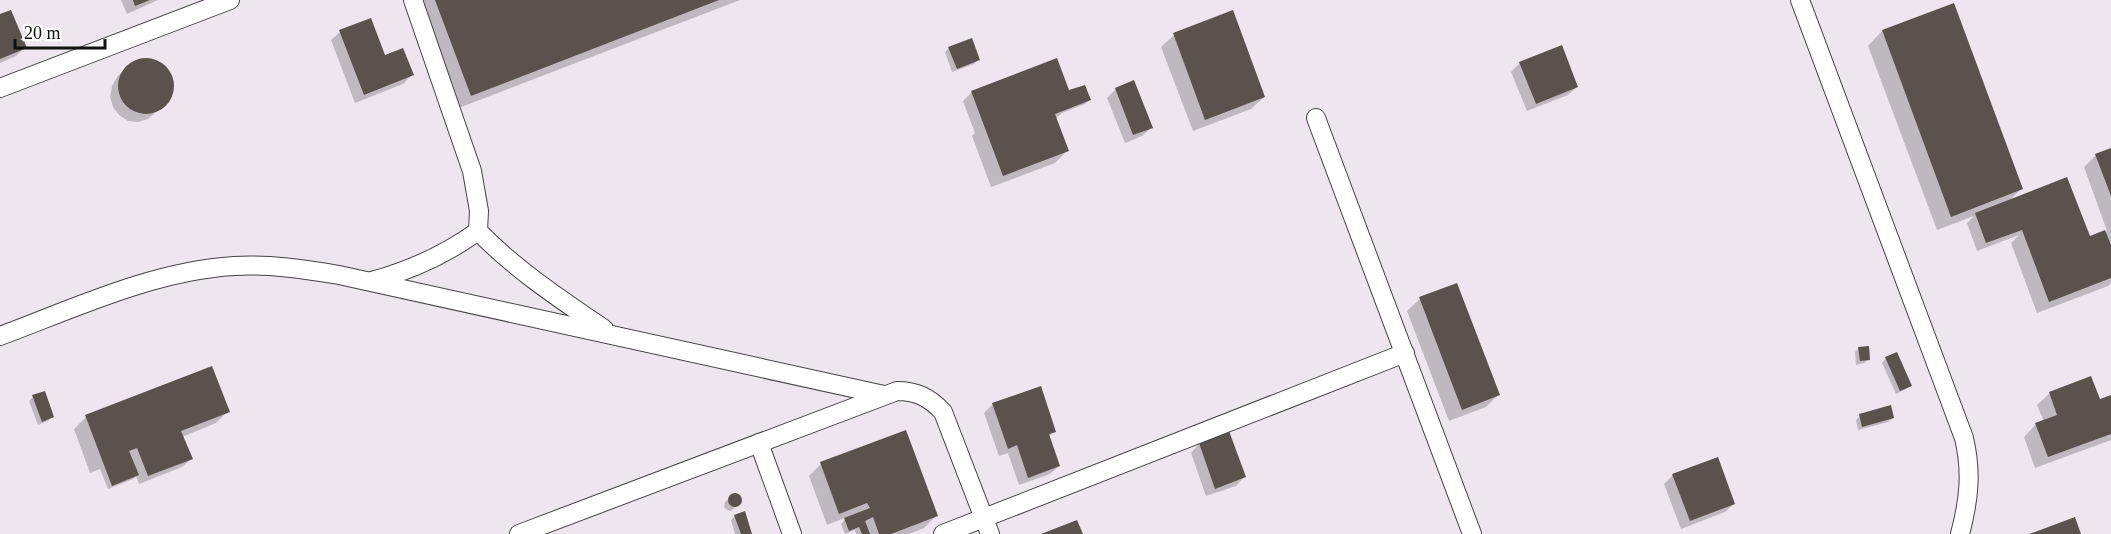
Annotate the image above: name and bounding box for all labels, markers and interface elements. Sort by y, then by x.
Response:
scale bar [15,12,105,50]
text: 20 m [24,23,61,43]

